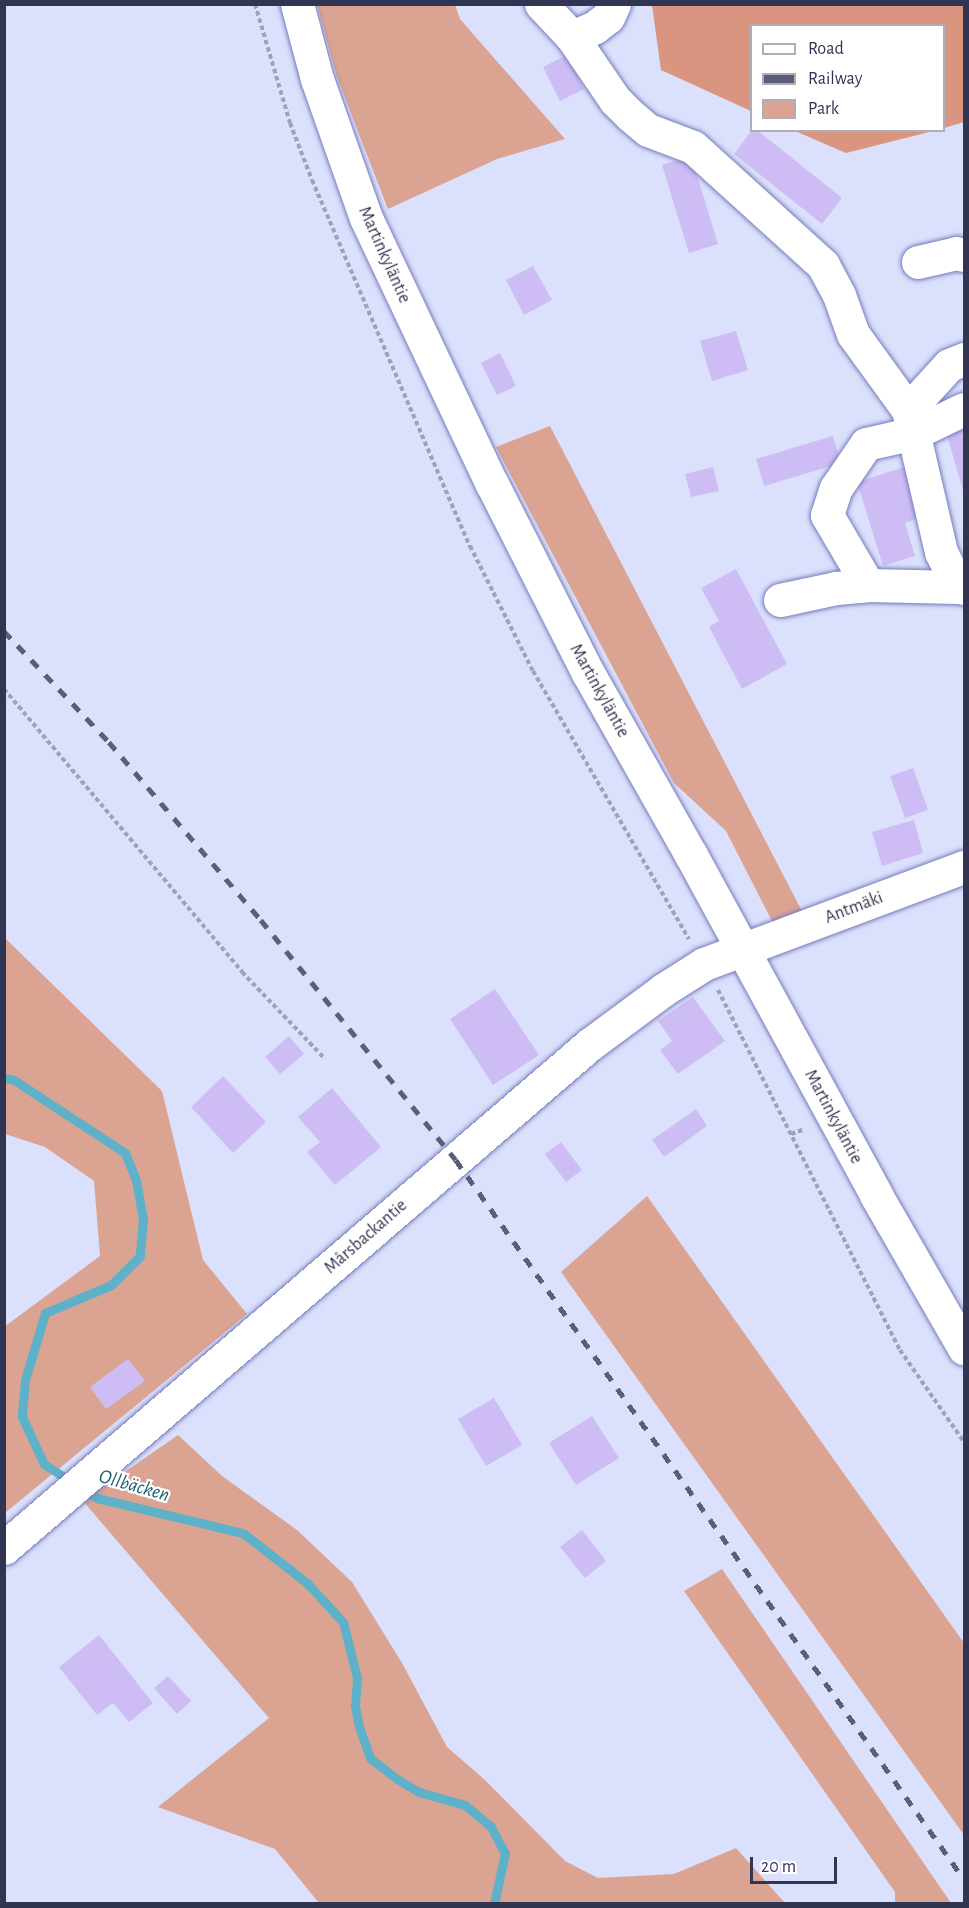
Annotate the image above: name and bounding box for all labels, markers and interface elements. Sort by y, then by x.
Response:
legend [750,24,945,132]
text: Road [808,40,844,58]
text: Railway [808,70,862,88]
text: Park [808,100,839,118]
street label: Martinkyläntie [353,203,415,307]
street label: Martinkyläntie [564,640,634,742]
street label: Antmäki [822,887,886,929]
street label: Martinkyläntie [799,1066,867,1168]
street label: Mårsbackantie [320,1195,412,1279]
water label: Ollbäcken [96,1464,172,1508]
scale bar [753,1845,840,1883]
text: 20 m [761,1858,796,1876]

